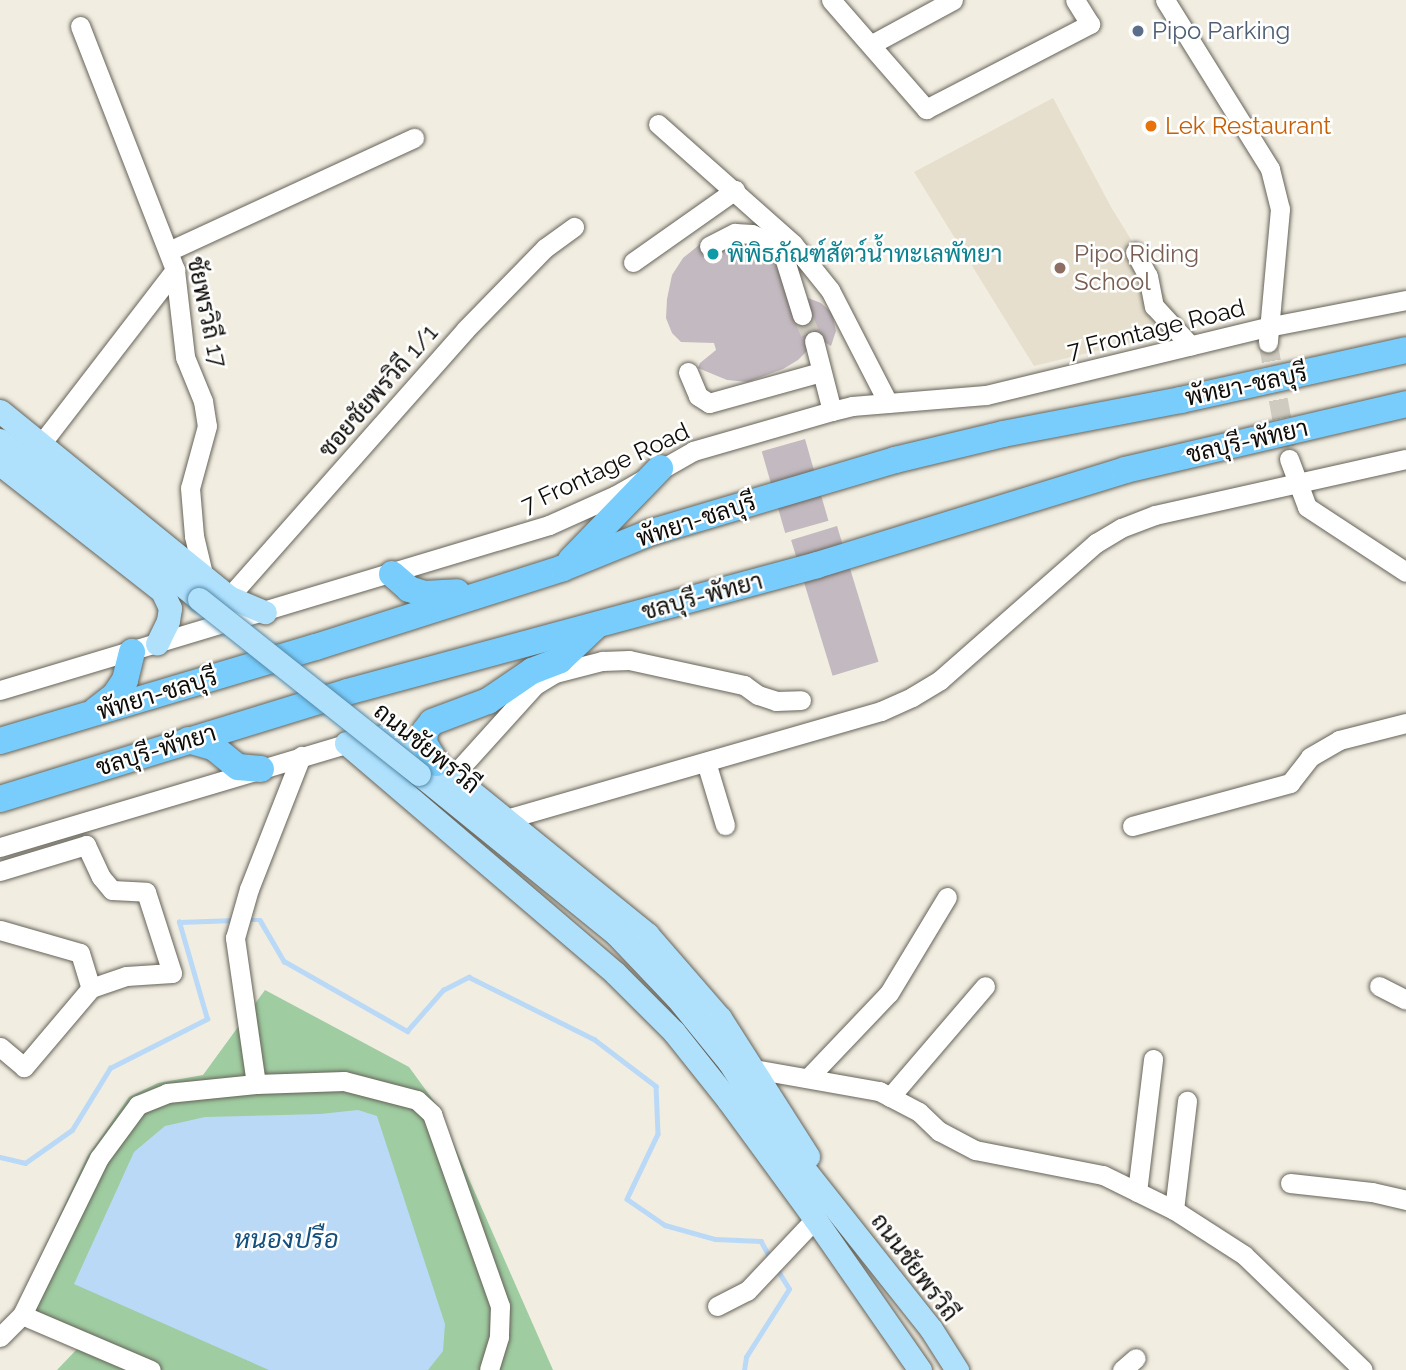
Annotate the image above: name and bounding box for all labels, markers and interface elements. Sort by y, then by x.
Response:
place label: Pipo Parking [1152,17,1290,45]
marker: Pipo Parking [1130,23,1146,39]
place label: Lek Restaurant [1165,112,1331,140]
marker: Lek Restaurant [1143,118,1159,134]
place label: พิพิธภัณฑ์สัตว์น้ำทะเลพัทยา [727,240,1002,268]
place label: Pipo Riding School [1074,240,1199,296]
marker: พิพิธภัณฑ์สัตว์น้ำทะเลพัทยา [705,246,721,262]
street label: ชัยพรวิถี 17 [181,254,233,370]
marker: Pipo Riding School [1052,260,1068,276]
street label: 7 Frontage Road [1064,293,1248,365]
street label: ซอยชัยพรวิถี 1/1 [312,319,444,463]
street label: พัทยา-ชลบุรี [1182,358,1310,412]
street label: ชลบุรี-พัทยา [1183,413,1311,469]
street label: 7 Frontage Road [516,416,694,520]
street label: พัทยา-ชลบุรี [633,487,759,553]
street label: ชลบุรี-พัทยา [638,566,766,626]
street label: พัทยา-ชลบุรี [93,662,221,726]
street label: ถนนชัยพรวิถี [368,697,486,799]
street label: ชลบุรี-พัทยา [92,718,220,782]
street label: ถนนชัยพรวิถี [865,1207,965,1327]
water label: หนองปรือ [233,1224,339,1256]

